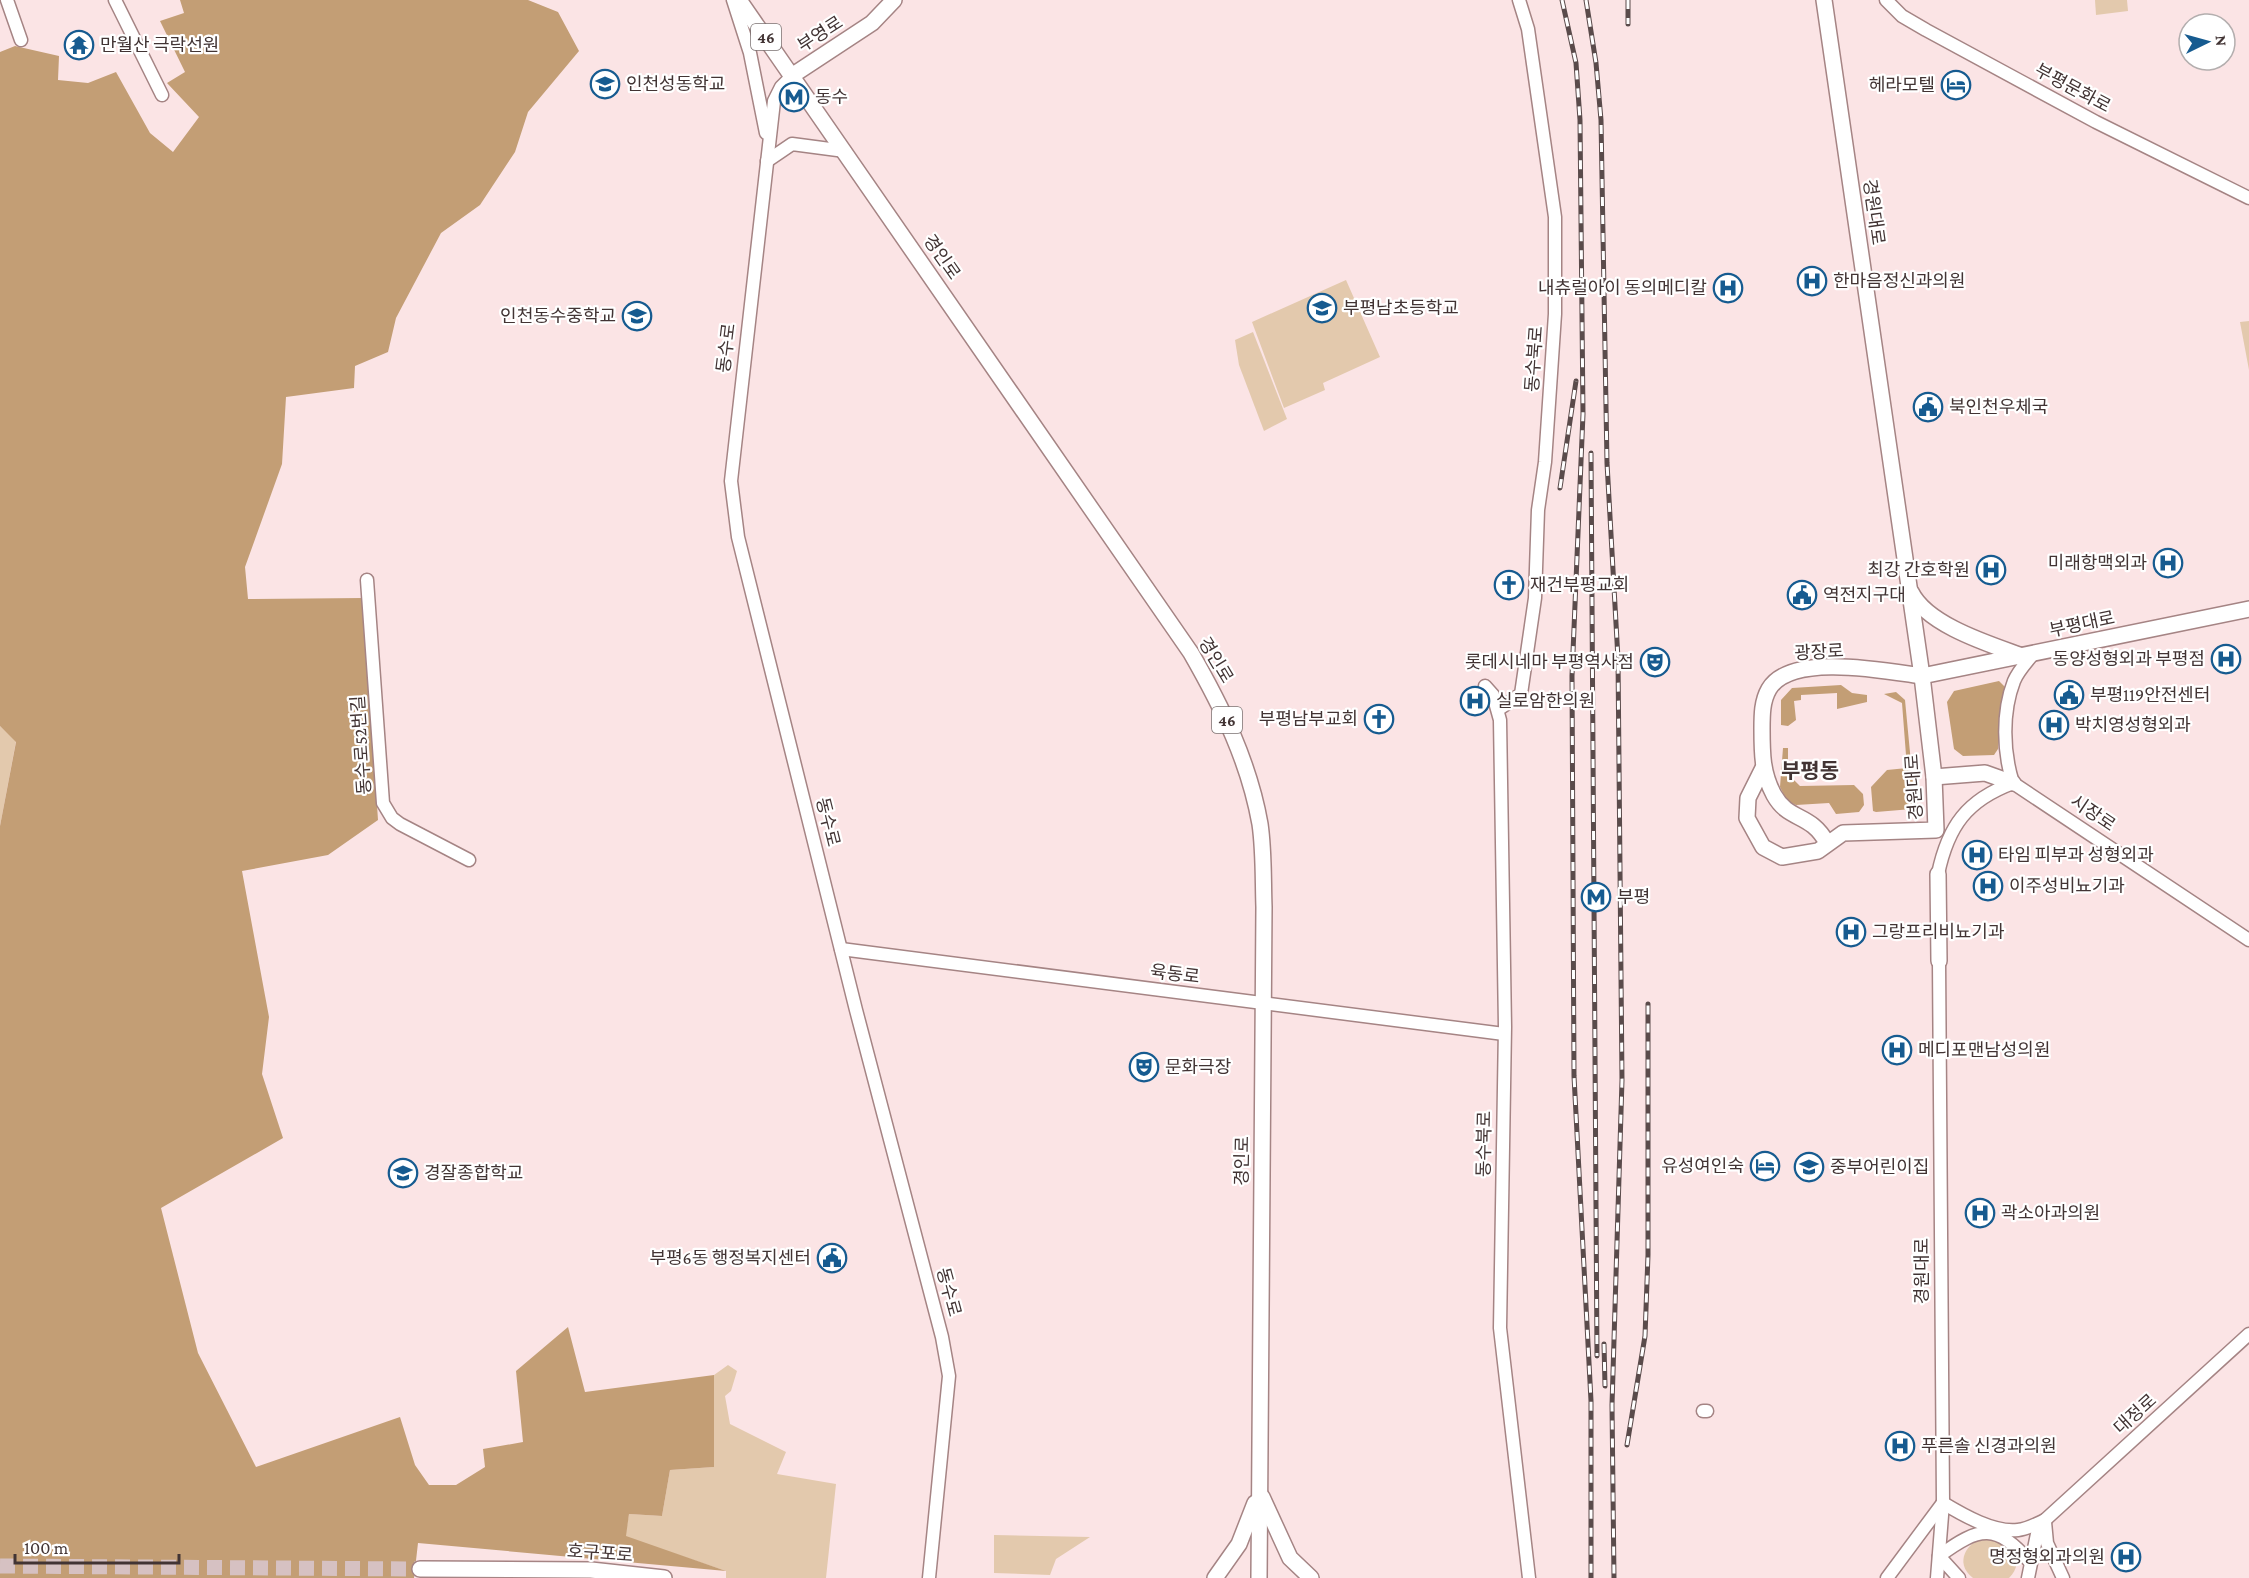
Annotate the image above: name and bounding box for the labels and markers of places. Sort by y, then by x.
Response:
temple icon: 만월산 극락선원 [63,29,95,61]
place label: 만월산 극락선원 [100,35,219,55]
school or university icon: 인천성동학교 [589,68,621,100]
hotel icon: 헤라모텔 [1940,69,1972,101]
place label: 인천성동학교 [626,74,725,94]
place label: 헤라모텔 [1869,75,1935,95]
metro station icon: 동수 [778,81,810,113]
place label: 동수 [815,87,848,107]
hospital icon: 한마음정신과의원 [1796,265,1828,297]
place label: 한마음정신과의원 [1833,271,1965,291]
hospital icon: 내츄럴아이 동의메디칼 [1712,272,1744,304]
place label: 내츄럴아이 동의메디칼 [1538,278,1707,298]
school or university icon: 부평남초등학교 [1306,292,1338,324]
place label: 부평남초등학교 [1343,298,1459,318]
school or university icon: 인천동수중학교 [621,300,653,332]
place label: 인천동수중학교 [500,306,616,326]
public building icon: 북인천우체국 [1912,391,1944,423]
place label: 북인천우체국 [1949,397,2048,417]
hospital icon: 미래항맥외과 [2152,547,2184,579]
place label: 미래항맥외과 [2048,553,2147,573]
hospital icon: 최강 간호학원 [1975,554,2007,586]
place label: 최강 간호학원 [1867,560,1970,580]
church icon: 재건부평교회 [1493,569,1525,601]
place label: 재건부평교회 [1530,575,1629,595]
public building icon: 역전지구대 [1786,579,1818,611]
place label: 역전지구대 [1823,585,1906,605]
hospital icon: 동양성형외과 부평점 [2210,643,2242,675]
theatre icon: 롯데시네마 부평역사점 [1639,646,1671,678]
place label: 동양성형외과 부평점 [2053,649,2205,669]
place label: 롯데시네마 부평역사점 [1465,652,1634,672]
public building icon: 부평119안전센터 [2053,679,2085,711]
hospital icon: 실로암한의원 [1459,685,1491,717]
place label: 부평119안전센터 [2090,685,2210,705]
place label: 실로암한의원 [1496,691,1595,711]
church icon: 부평남부교회 [1363,703,1395,735]
place label: 부평남부교회 [1259,709,1358,729]
hospital icon: 박치영성형외과 [2038,709,2070,741]
place label: 박치영성형외과 [2075,715,2191,735]
hospital icon: 타임 피부과 성형외과 [1961,839,1993,871]
place label: 타임 피부과 성형외과 [1998,845,2154,865]
hospital icon: 이주성비뇨기과 [1972,870,2004,902]
place label: 이주성비뇨기과 [2009,876,2125,896]
metro station icon: 부평 [1580,881,1612,913]
place label: 부평 [1617,887,1650,907]
hospital icon: 그랑프리비뇨기과 [1835,916,1867,948]
place label: 그랑프리비뇨기과 [1872,922,2005,942]
hospital icon: 메디포맨남성의원 [1881,1034,1913,1066]
place label: 메디포맨남성의원 [1918,1040,2050,1060]
theatre icon: 문화극장 [1128,1051,1160,1083]
place label: 문화극장 [1165,1057,1231,1077]
hotel icon: 유성여인숙 [1749,1150,1781,1182]
school or university icon: 중부어린이집 [1793,1151,1825,1183]
place label: 유성여인숙 [1661,1156,1744,1176]
school or university icon: 경잘종합학교 [387,1157,419,1189]
place label: 중부어린이집 [1830,1157,1929,1177]
place label: 경잘종합학교 [424,1163,523,1183]
hospital icon: 곽소아과의원 [1964,1197,1996,1229]
place label: 곽소아과의원 [2001,1203,2100,1223]
public building icon: 부평6동 행정복지센터 [816,1242,848,1274]
place label: 부평6동 행정복지센터 [649,1248,811,1268]
hospital icon: 푸른솔 신경과의원 [1884,1430,1916,1462]
place label: 푸른솔 신경과의원 [1921,1436,2057,1456]
hospital icon: 명정형외과의원 [2110,1541,2142,1573]
place label: 명정형외과의원 [1989,1547,2105,1567]

